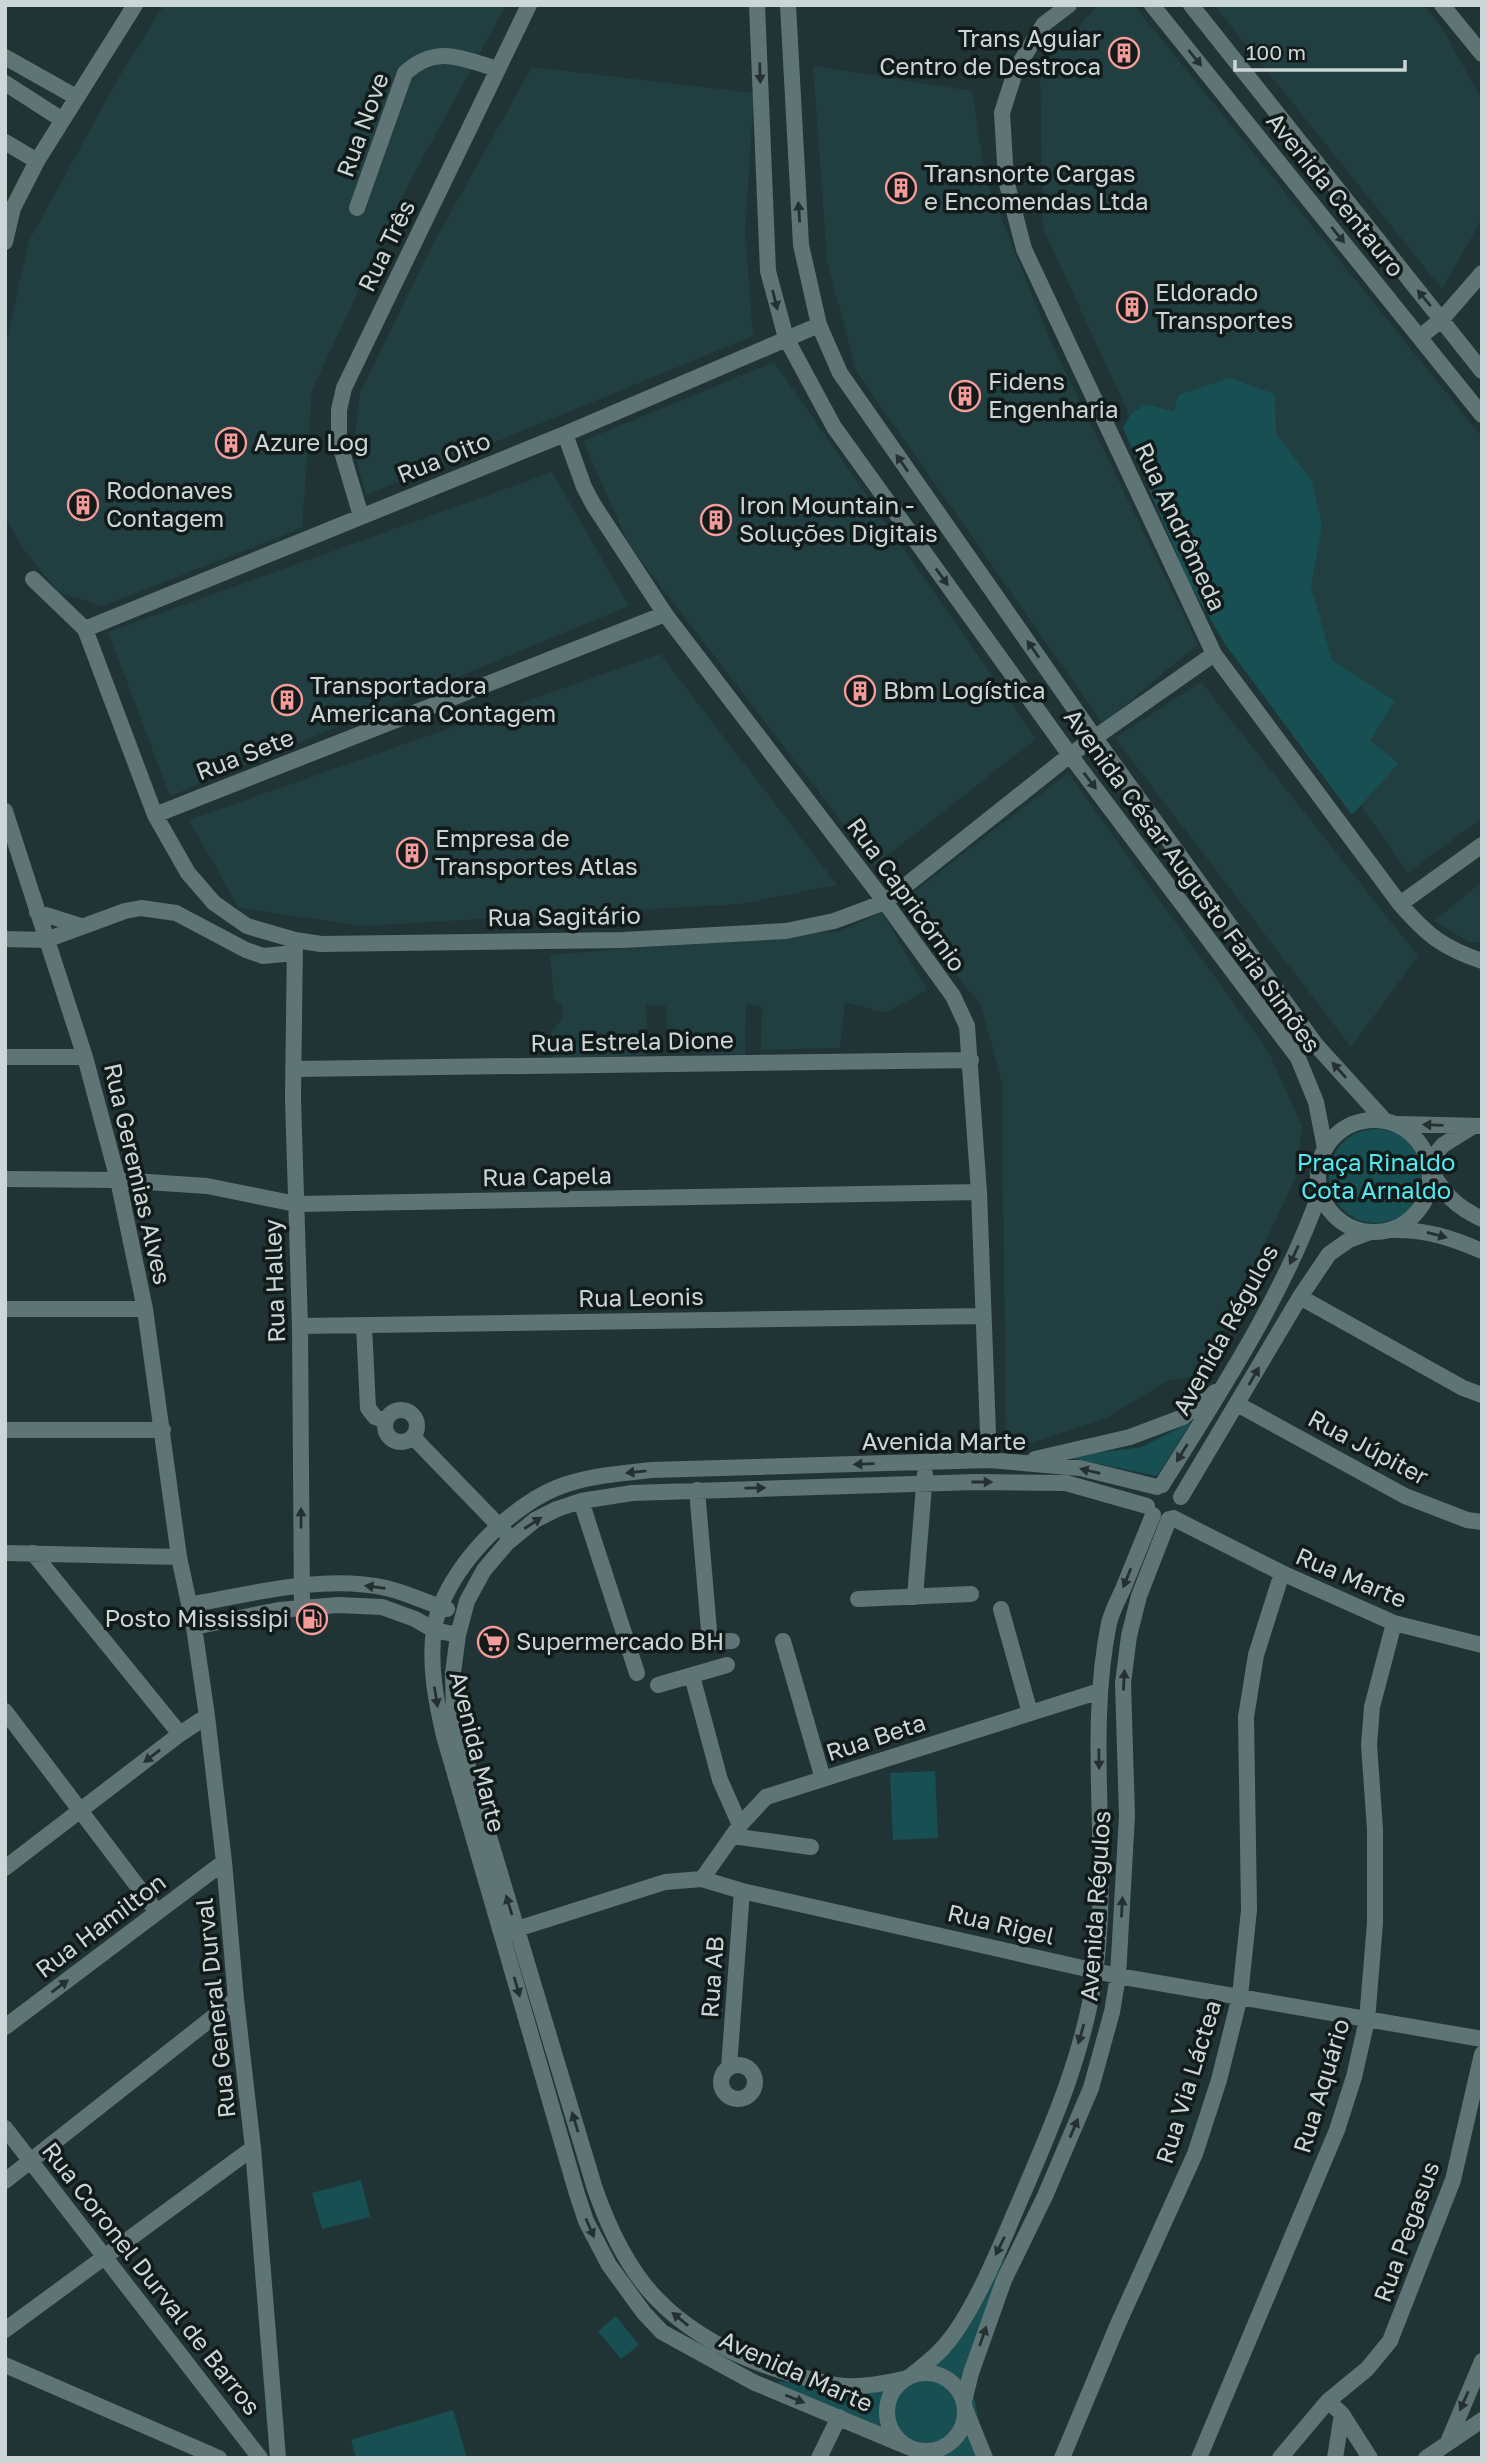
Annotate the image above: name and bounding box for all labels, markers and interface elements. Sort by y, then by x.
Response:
place label: Trans Aguiar Centro de Destroca [879,23,1101,80]
scale bar [1235,28,1405,72]
building icon: Trans Aguiar Centro de Destroca [1107,36,1141,70]
text: 100 m [1246,39,1306,65]
one-way arrow [1187,49,1202,67]
one-way arrow [754,63,765,85]
street label: Rua Nove [329,68,394,181]
street label: Avenida Centauro [1261,106,1411,282]
place label: Transnorte Cargas e Encomendas Ltda [924,158,1149,215]
building icon: Transnorte Cargas e Encomendas Ltda [884,171,918,205]
street label: Rua Três [351,195,420,296]
one-way arrow [793,201,804,223]
one-way arrow [1330,226,1345,244]
place label: Eldorado Transportes [1155,277,1293,334]
one-way arrow [770,289,781,311]
one-way arrow [1417,289,1432,307]
building icon: Eldorado Transportes [1115,290,1149,324]
place label: Fidens Engenharia [988,366,1119,423]
building icon: Fidens Engenharia [948,379,982,413]
street label: Rua Oito [393,425,494,488]
building icon: Azure Log [214,426,248,460]
place label: Azure Log [254,427,369,456]
street label: Rua Andrômeda [1130,438,1233,615]
one-way arrow [895,454,909,472]
place label: Rodonaves Contagem [106,475,233,532]
building icon: Rodonaves Contagem [66,488,100,522]
place label: Iron Mountain - Soluções Digitais [739,490,938,547]
building icon: Iron Mountain - Soluções Digitais [699,503,733,537]
one-way arrow [935,568,949,586]
one-way arrow [1026,640,1040,658]
place label: Transportadora Americana Contagem [310,670,556,727]
building icon: Bbm Logística [843,674,877,708]
place label: Bbm Logística [883,675,1046,704]
building icon: Transportadora Americana Contagem [270,683,304,717]
street label: Avenida César Augusto Faria Simões [1059,703,1328,1058]
street label: Rua Sete [191,722,298,786]
one-way arrow [1083,772,1097,790]
street label: Rua Capricórnio [842,812,973,977]
place label: Empresa de Transportes Atlas [435,823,638,880]
building icon: Empresa de Transportes Atlas [395,836,429,870]
street label: Rua Sagitário [487,900,641,931]
street label: Rua Estrela Dione [530,1024,734,1057]
street label: Rua Geremias Alves [99,1060,178,1287]
one-way arrow [1332,1062,1348,1079]
one-way arrow [1422,1119,1444,1130]
park label: Praça Rinaldo Cota Arnaldo [1297,1147,1455,1204]
street label: Rua Capela [482,1160,612,1191]
street label: Rua Halley [257,1219,290,1343]
one-way arrow [1427,1230,1448,1240]
street label: Avenida Régulos [1166,1239,1284,1420]
one-way arrow [1289,1245,1300,1265]
street label: Rua Leonis [578,1281,704,1312]
one-way arrow [1248,1366,1260,1385]
street label: Rua Júpiter [1304,1403,1434,1490]
street label: Avenida Marte [862,1426,1026,1455]
one-way arrow [1176,1443,1189,1462]
one-way arrow [852,1459,874,1470]
one-way arrow [1079,1465,1101,1476]
one-way arrow [625,1466,647,1477]
one-way arrow [972,1476,994,1488]
one-way arrow [744,1482,766,1494]
one-way arrow [295,1507,307,1529]
one-way arrow [524,1517,543,1530]
street label: Rua Marte [1292,1540,1411,1613]
one-way arrow [1121,1568,1132,1589]
one-way arrow [364,1581,386,1592]
fuel station icon: Posto Mississipi [295,1602,329,1636]
place label: Posto Mississipi [104,1603,289,1632]
supermarket icon: Supermercado BH [476,1625,510,1659]
place label: Supermercado BH [516,1626,724,1655]
street label: Avenida Marte [444,1668,512,1835]
one-way arrow [1119,1669,1130,1691]
one-way arrow [431,1687,442,1709]
street label: Rua Beta [822,1707,929,1766]
one-way arrow [143,1749,161,1763]
one-way arrow [1094,1749,1105,1771]
street label: Avenida Régulos [1073,1810,1116,2002]
street label: Rua Hamilton [29,1866,171,1983]
one-way arrow [504,1894,514,1915]
one-way arrow [1116,1896,1127,1918]
street label: Rua General Durval [189,1897,240,2120]
street label: Rua Rigel [945,1897,1058,1950]
street label: Rua AB [694,1935,729,2019]
one-way arrow [513,1977,523,1998]
one-way arrow [51,1979,69,1993]
street label: Rua Via Láctea [1149,1996,1226,2167]
street label: Rua Aquário [1286,2015,1355,2156]
one-way arrow [1075,2023,1086,2045]
one-way arrow [570,2112,580,2133]
one-way arrow [1069,2117,1080,2138]
street label: Rua Coronel Durval de Barros [37,2136,268,2420]
street label: Rua Pegasus [1367,2157,1444,2306]
one-way arrow [585,2218,596,2239]
one-way arrow [994,2236,1006,2256]
one-way arrow [672,2312,690,2327]
street label: Avenida Marte [716,2324,878,2417]
one-way arrow [978,2325,989,2346]
one-way arrow [1458,2391,1470,2411]
one-way arrow [785,2394,806,2405]

